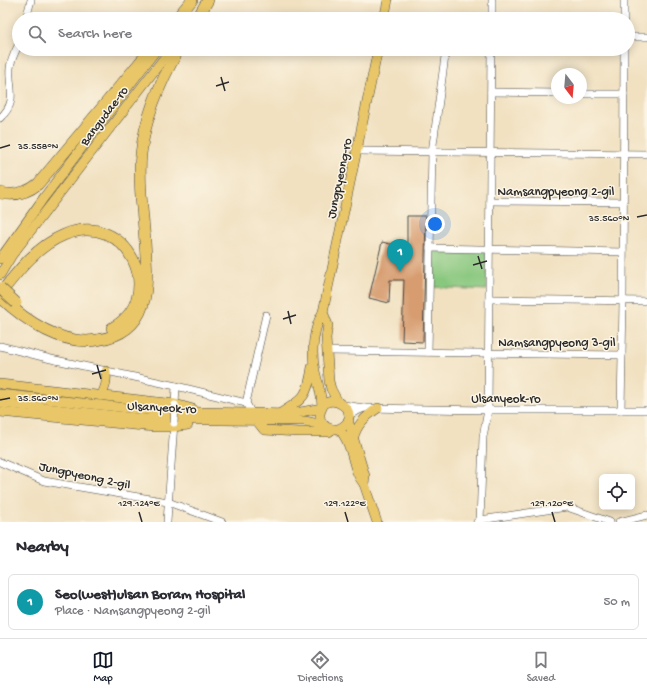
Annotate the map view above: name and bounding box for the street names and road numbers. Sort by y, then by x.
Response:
street label: Bangudae-ro [77,84,132,150]
street label: Jungpyeong-ro [325,137,356,220]
street label: Namsangpyeong 2-gil [498,185,615,200]
street label: Namsangpyeong 3-gil [498,336,616,351]
street label: Ulsanyeok-ro [471,392,541,407]
street label: Ulsanyeok-ro [127,399,197,418]
street label: Jungpyeong 2-gil [37,459,132,493]

